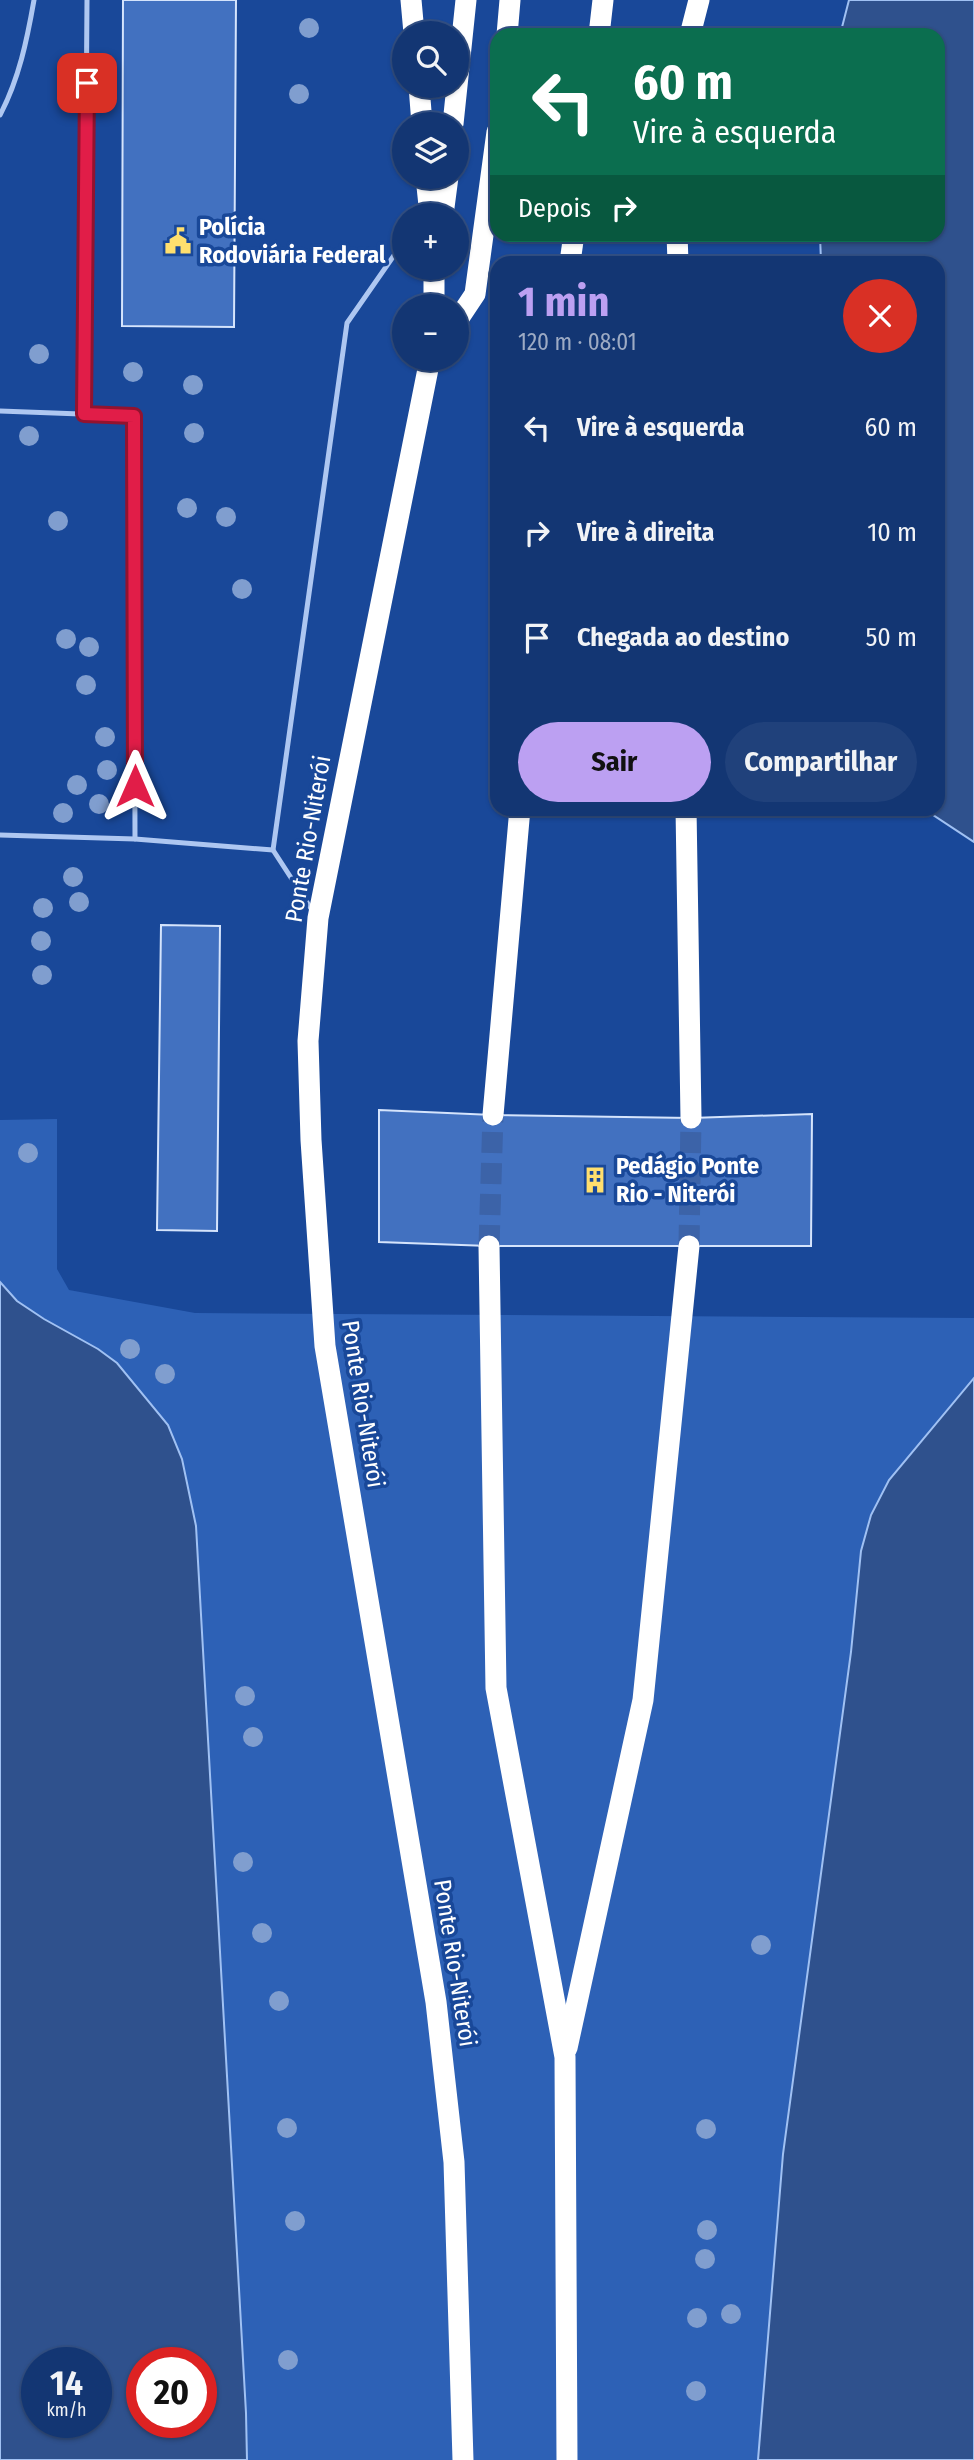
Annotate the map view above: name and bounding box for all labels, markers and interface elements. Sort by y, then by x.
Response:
map controls [392,21,469,371]
button: search [392,21,469,98]
pin [57,53,117,113]
text: 60 m [633,53,733,112]
icon: left [518,56,609,147]
icon: arrive [68,64,106,102]
button: layers [392,112,469,189]
text: Vire à esquerda [633,113,836,151]
icon: right [605,189,643,227]
text: Depois [518,193,591,224]
button: + [392,203,469,280]
place label: Polícia Rodoviária Federal [199,213,386,269]
public building icon: Polícia Rodoviária Federal [163,226,193,256]
text: 1 min [518,277,609,327]
button: close [843,279,917,353]
button: − [392,294,469,371]
text: 120 m · 08:01 [518,328,637,356]
icon: left [518,409,556,447]
text: Vire à esquerda [577,412,744,443]
text: 60 m [864,412,917,443]
icon: right [518,514,556,552]
text: Vire à direita [577,517,715,548]
text: 10 m [867,517,917,548]
icon: arrive [518,619,556,657]
text: Chegada ao destino [577,622,789,653]
text: 50 m [865,622,917,653]
button: Sair [518,722,711,802]
button: Compartilhar [725,722,917,802]
position arrow [98,749,172,823]
street label: Ponte Rio-Niterói [280,753,336,925]
place label: Pedágio Ponte Rio - Niterói [616,1152,759,1208]
building icon: Pedágio Ponte Rio - Niterói [580,1165,610,1195]
street label: Ponte Rio-Niterói [336,1318,390,1490]
street label: Ponte Rio-Niterói [428,1877,482,2049]
speed limit sign: 20 [126,2347,217,2438]
text: 14 [50,2362,83,2404]
text: km/h [46,2399,87,2421]

